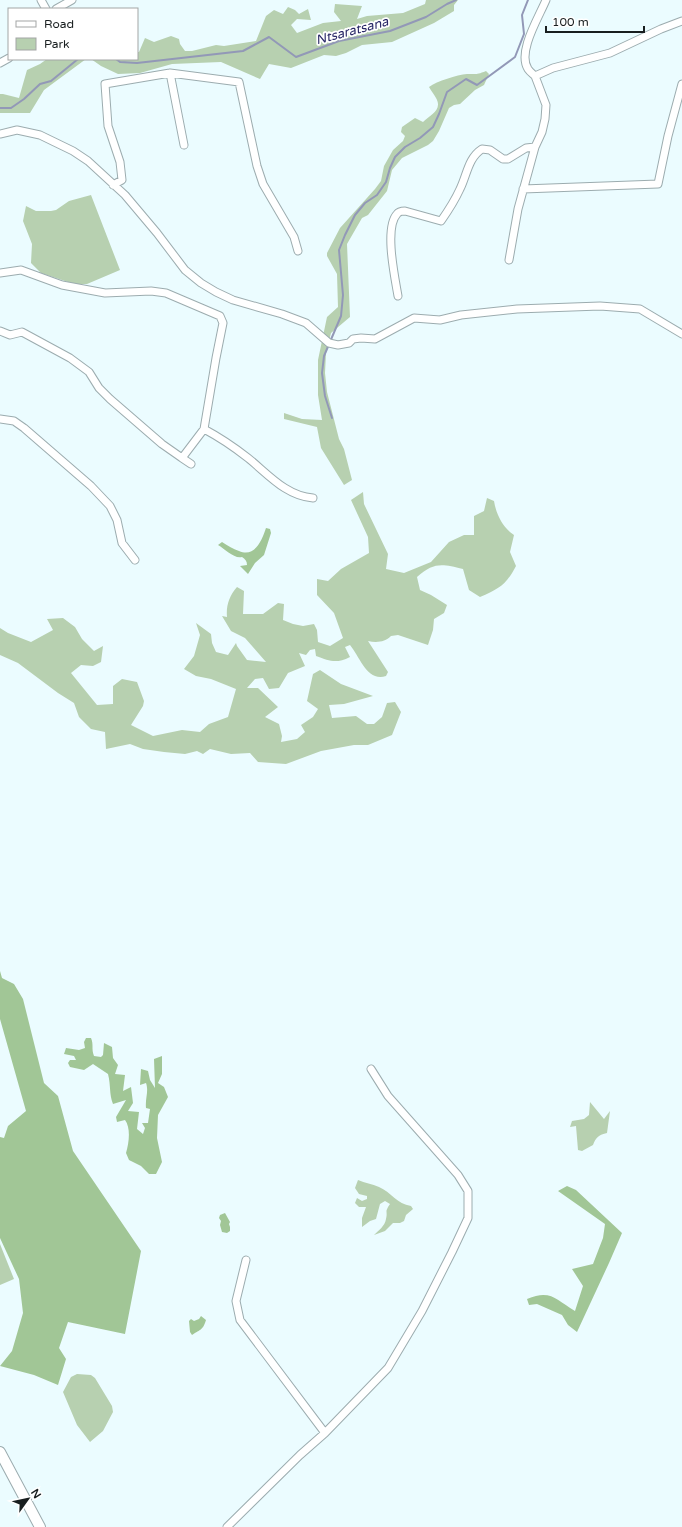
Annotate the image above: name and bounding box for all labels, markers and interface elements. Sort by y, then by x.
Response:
legend [8,8,138,60]
scale bar [546,8,644,34]
water label: Ntsaratsana [314,13,391,48]
text: 100 m [552,15,589,29]
text: Road [44,17,74,31]
text: Park [44,37,70,51]
north arrow [8,1479,48,1519]
text: N [28,1487,44,1501]

